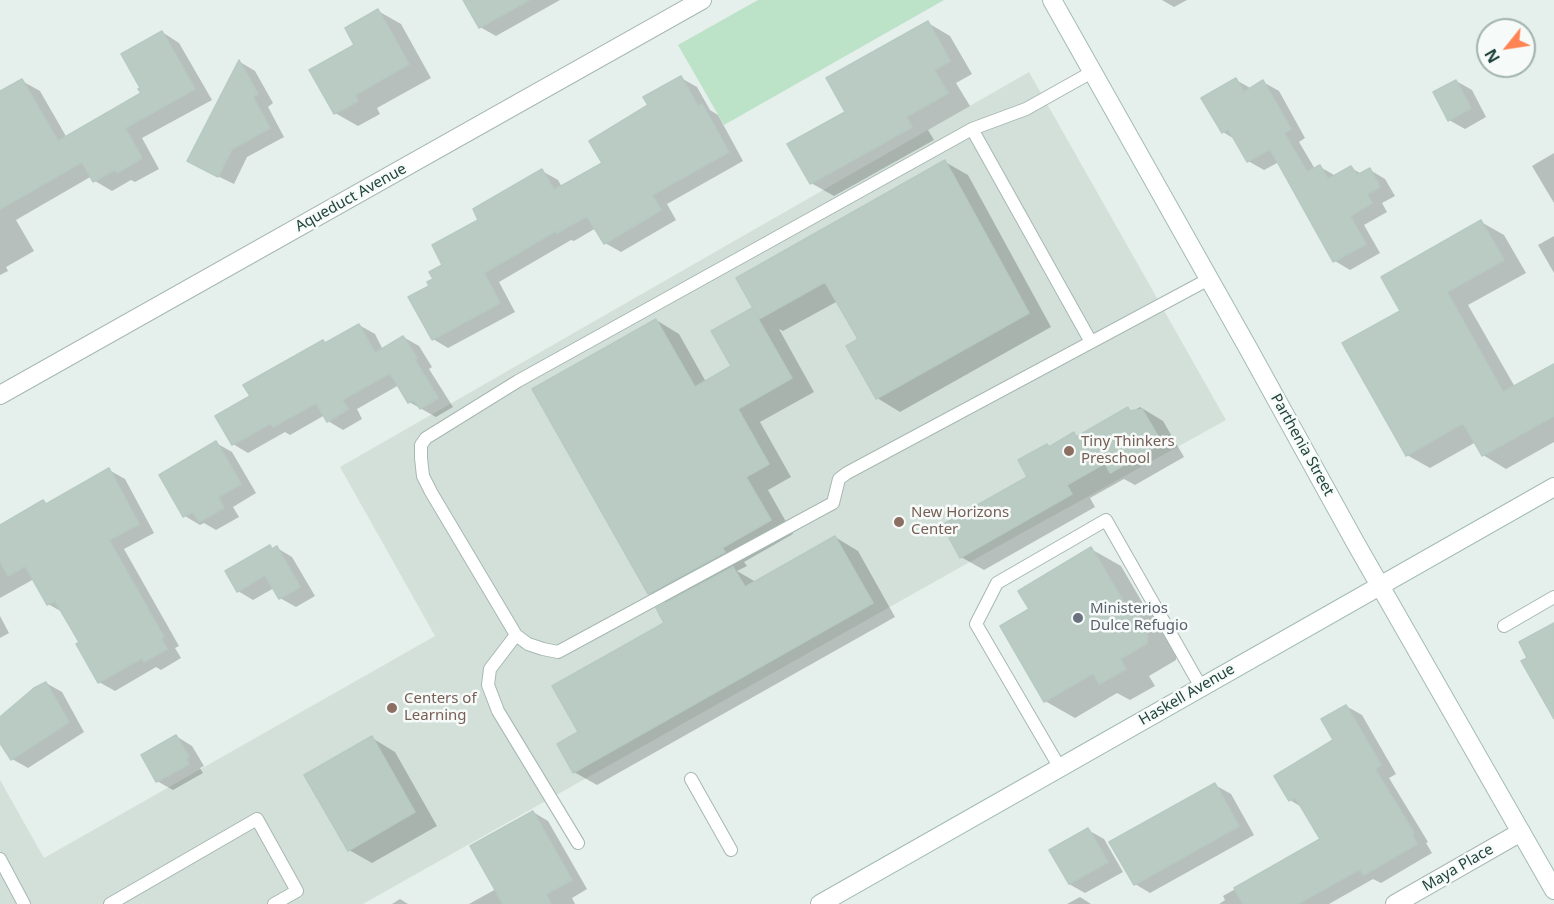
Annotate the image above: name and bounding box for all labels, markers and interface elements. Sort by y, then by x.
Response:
north arrow [1476,18,1536,78]
text: N [1479,45,1505,67]
street label: Aqueduct Avenue [292,160,410,236]
street label: Parthenia Street [1266,391,1338,499]
place label: Tiny Thinkers Preschool [1081,433,1175,468]
marker: Tiny Thinkers Preschool [1062,444,1076,458]
place label: New Horizons Center [911,504,1009,539]
marker: New Horizons Center [892,515,906,529]
place label: Ministerios Dulce Refugio [1090,600,1188,635]
marker: Ministerios Dulce Refugio [1071,611,1085,625]
street label: Haskell Avenue [1136,660,1238,730]
place label: Centers of Learning [404,690,477,725]
marker: Centers of Learning [385,701,399,715]
street label: Maya Place [1419,840,1497,896]

